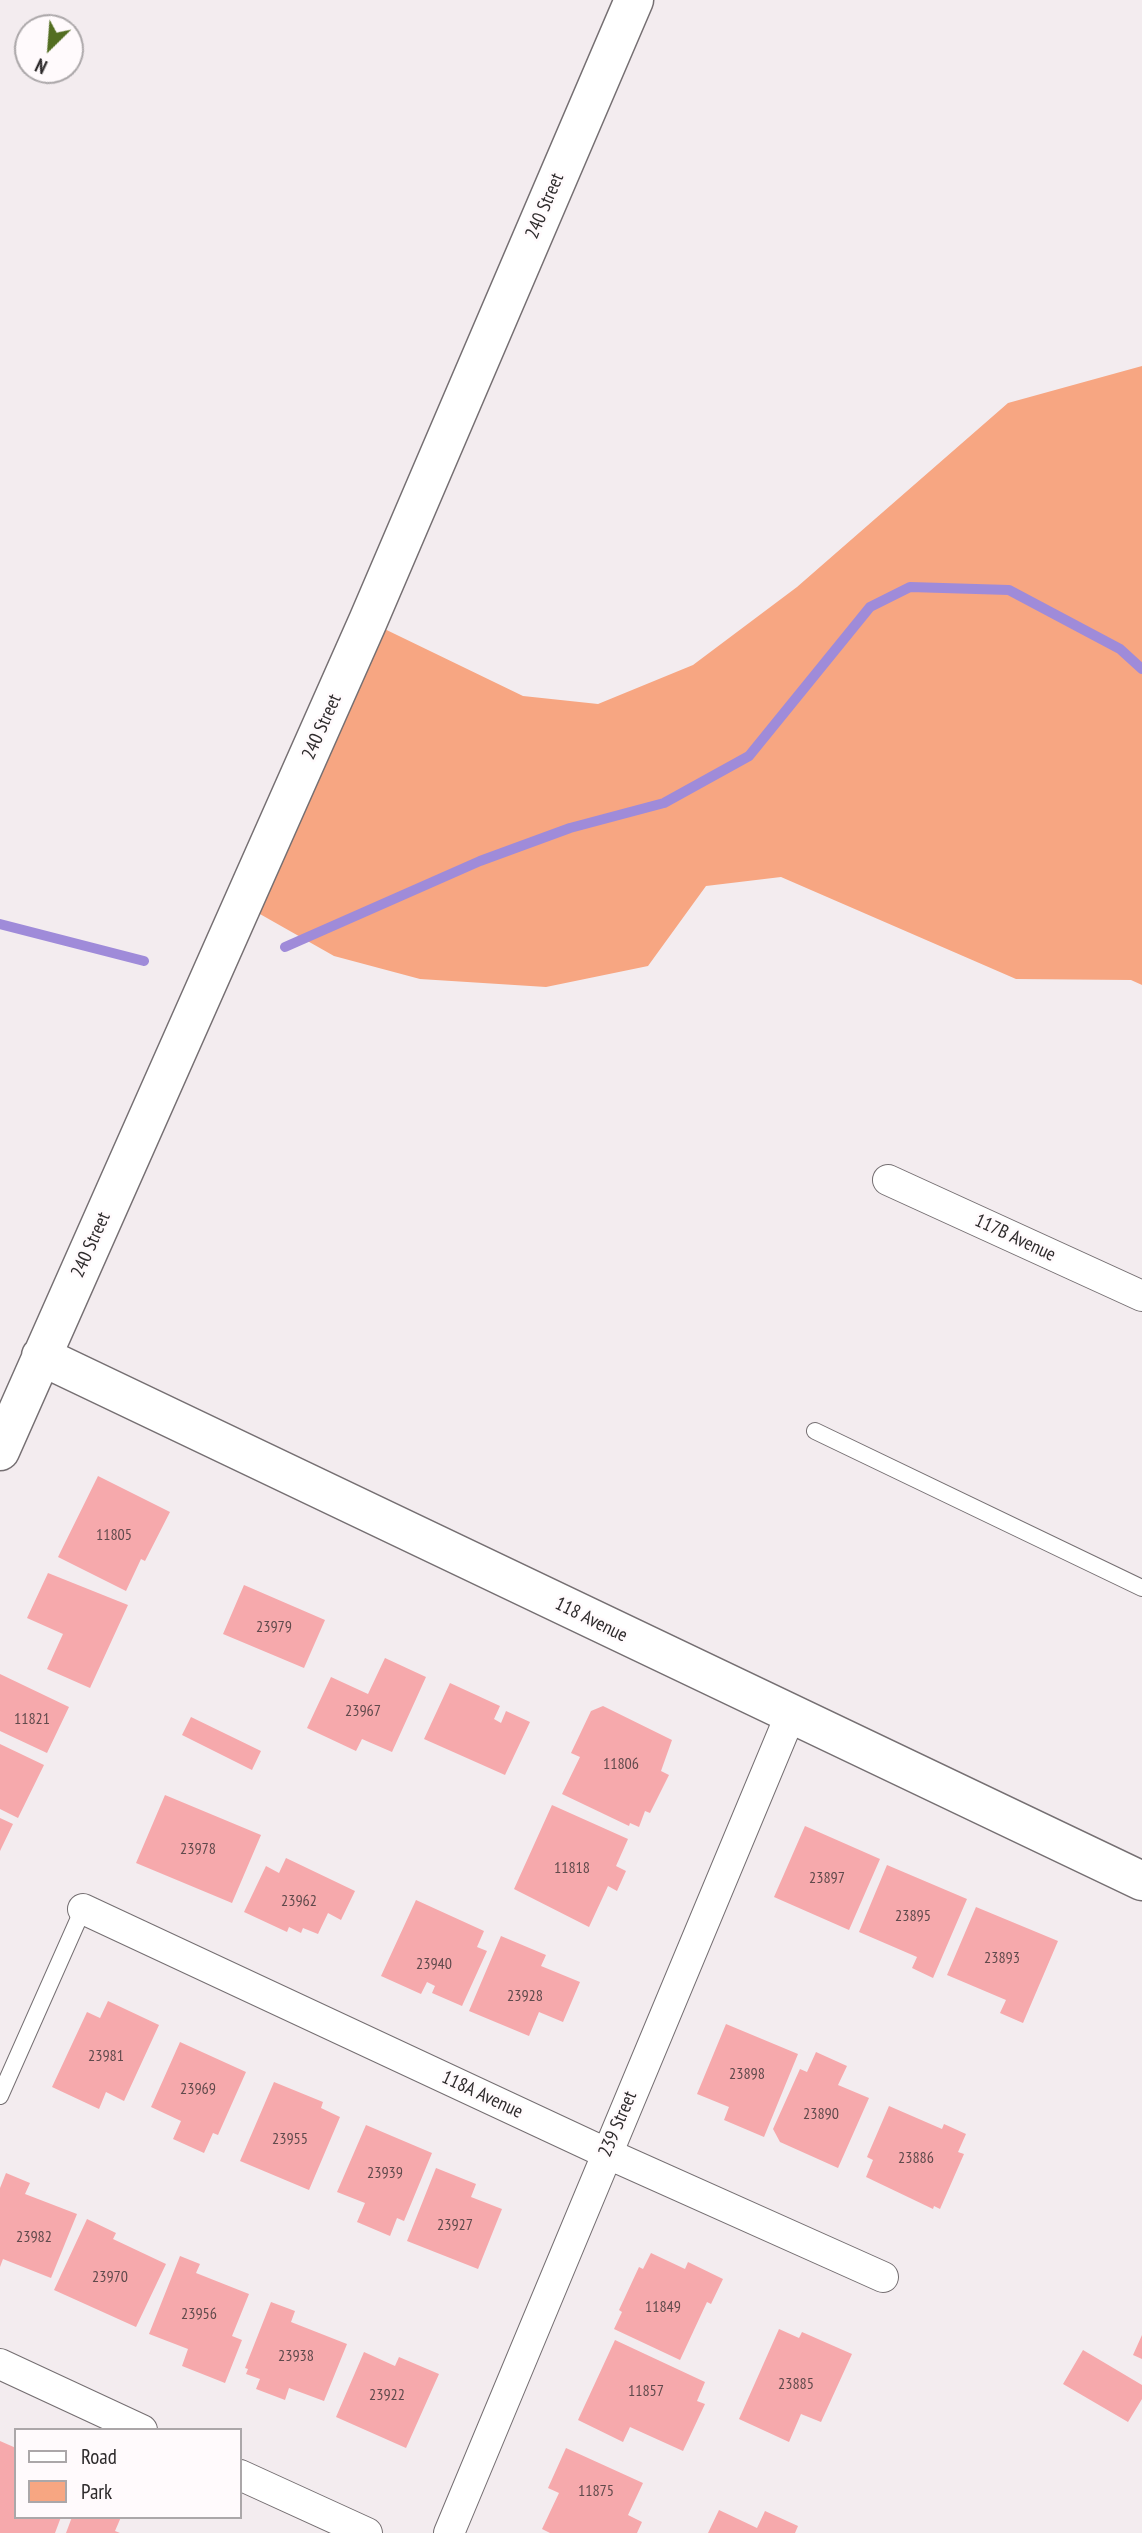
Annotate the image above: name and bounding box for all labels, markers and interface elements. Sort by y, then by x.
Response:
north arrow [14,14,84,84]
text: N [31,53,51,79]
street label: 240 Street [521,170,569,242]
street label: 240 Street [298,691,346,763]
street label: 240 Street [67,1209,115,1281]
street label: 117B Avenue [971,1209,1059,1267]
house number: 11805 [96,1525,132,1545]
street label: 118 Avenue [551,1593,631,1647]
house number: 23979 [256,1617,292,1637]
house number: 23967 [345,1701,381,1721]
house number: 11821 [14,1709,50,1729]
house number: 11806 [603,1754,639,1774]
house number: 23978 [180,1839,216,1859]
house number: 11818 [554,1858,590,1878]
house number: 23897 [809,1868,845,1888]
house number: 23962 [281,1891,317,1911]
house number: 23895 [895,1906,931,1926]
house number: 23893 [984,1948,1020,1968]
house number: 23940 [416,1954,452,1974]
house number: 23928 [507,1986,543,2006]
house number: 23981 [88,2046,124,2066]
house number: 23898 [729,2064,765,2084]
street label: 118A Avenue [438,2066,526,2124]
house number: 23969 [180,2079,216,2099]
street label: 239 Street [594,2088,642,2160]
house number: 23890 [803,2104,839,2124]
house number: 23955 [272,2129,308,2149]
house number: 23886 [898,2148,934,2168]
house number: 23939 [367,2163,403,2183]
house number: 23927 [437,2215,473,2235]
house number: 23982 [16,2227,52,2247]
house number: 23970 [92,2267,128,2287]
house number: 11849 [645,2297,681,2317]
house number: 23956 [181,2304,217,2324]
house number: 23938 [278,2346,314,2366]
house number: 23885 [778,2374,814,2394]
house number: 11857 [628,2381,664,2401]
house number: 23922 [369,2385,405,2405]
legend [14,2428,242,2519]
text: Road [81,2443,117,2470]
text: Park [81,2478,112,2505]
house number: 11875 [578,2481,614,2501]

